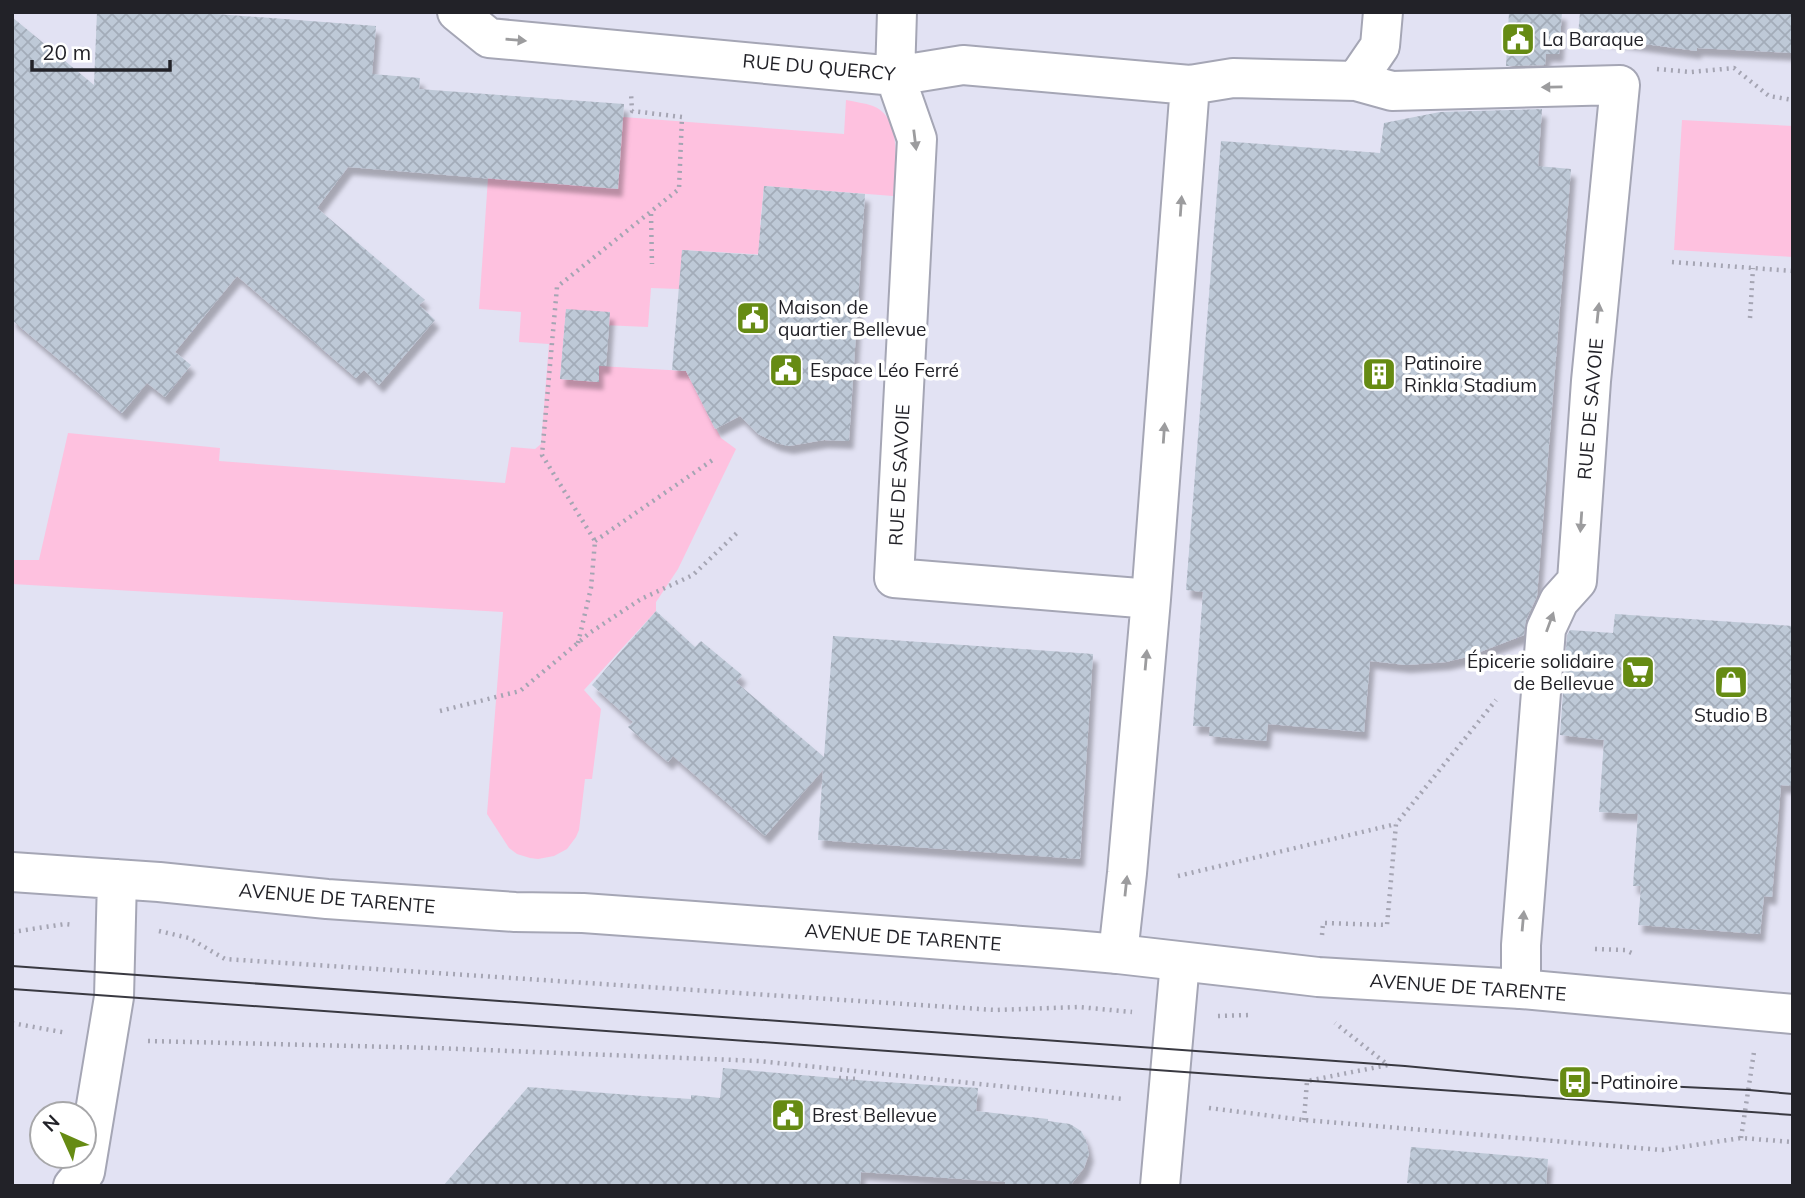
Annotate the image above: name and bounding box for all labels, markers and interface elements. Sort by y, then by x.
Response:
public building icon: La Baraque [1499,20,1537,58]
place label: La Baraque [1542,27,1644,51]
scale bar [32,28,170,72]
one-way arrow [506,35,528,46]
text: 20 m [42,39,91,65]
street label: RUE DU QUERCY [742,48,897,86]
one-way arrow [1541,81,1563,92]
one-way arrow [909,129,920,151]
one-way arrow [1176,195,1187,217]
place label: Maison de quartier Bellevue [778,295,926,341]
public building icon: Maison de quartier Bellevue [734,299,772,337]
one-way arrow [1593,301,1604,323]
street label: RUE DE SAVOIE [1572,337,1608,481]
public building icon: Espace Léo Ferré [767,351,805,389]
place label: Patinoire Rinkla Stadium [1404,351,1537,397]
building icon: Patinoire Rinkla Stadium [1360,355,1398,393]
place label: Espace Léo Ferré [810,358,959,382]
street label: RUE DE SAVOIE [883,404,915,546]
one-way arrow [1159,421,1170,443]
one-way arrow [1575,511,1586,533]
one-way arrow [1545,611,1556,632]
one-way arrow [1141,648,1152,670]
place label: Épicerie solidaire de Bellevue [1467,649,1614,695]
supermarket icon: Épicerie solidaire de Bellevue [1619,653,1657,691]
shop icon: Studio B [1712,663,1750,701]
place label: Studio B [1694,703,1768,727]
one-way arrow [1121,875,1132,897]
street label: AVENUE DE TARENTE [238,877,436,919]
one-way arrow [1518,910,1529,932]
street label: AVENUE DE TARENTE [804,918,1002,956]
street label: AVENUE DE TARENTE [1369,968,1567,1006]
bus stop icon: Patinoire [1556,1063,1594,1101]
place label: Patinoire [1600,1070,1678,1094]
public building icon: Brest Bellevue [769,1096,807,1134]
north arrow [28,1100,98,1170]
place label: Brest Bellevue [812,1103,937,1127]
text: N [37,1109,65,1137]

